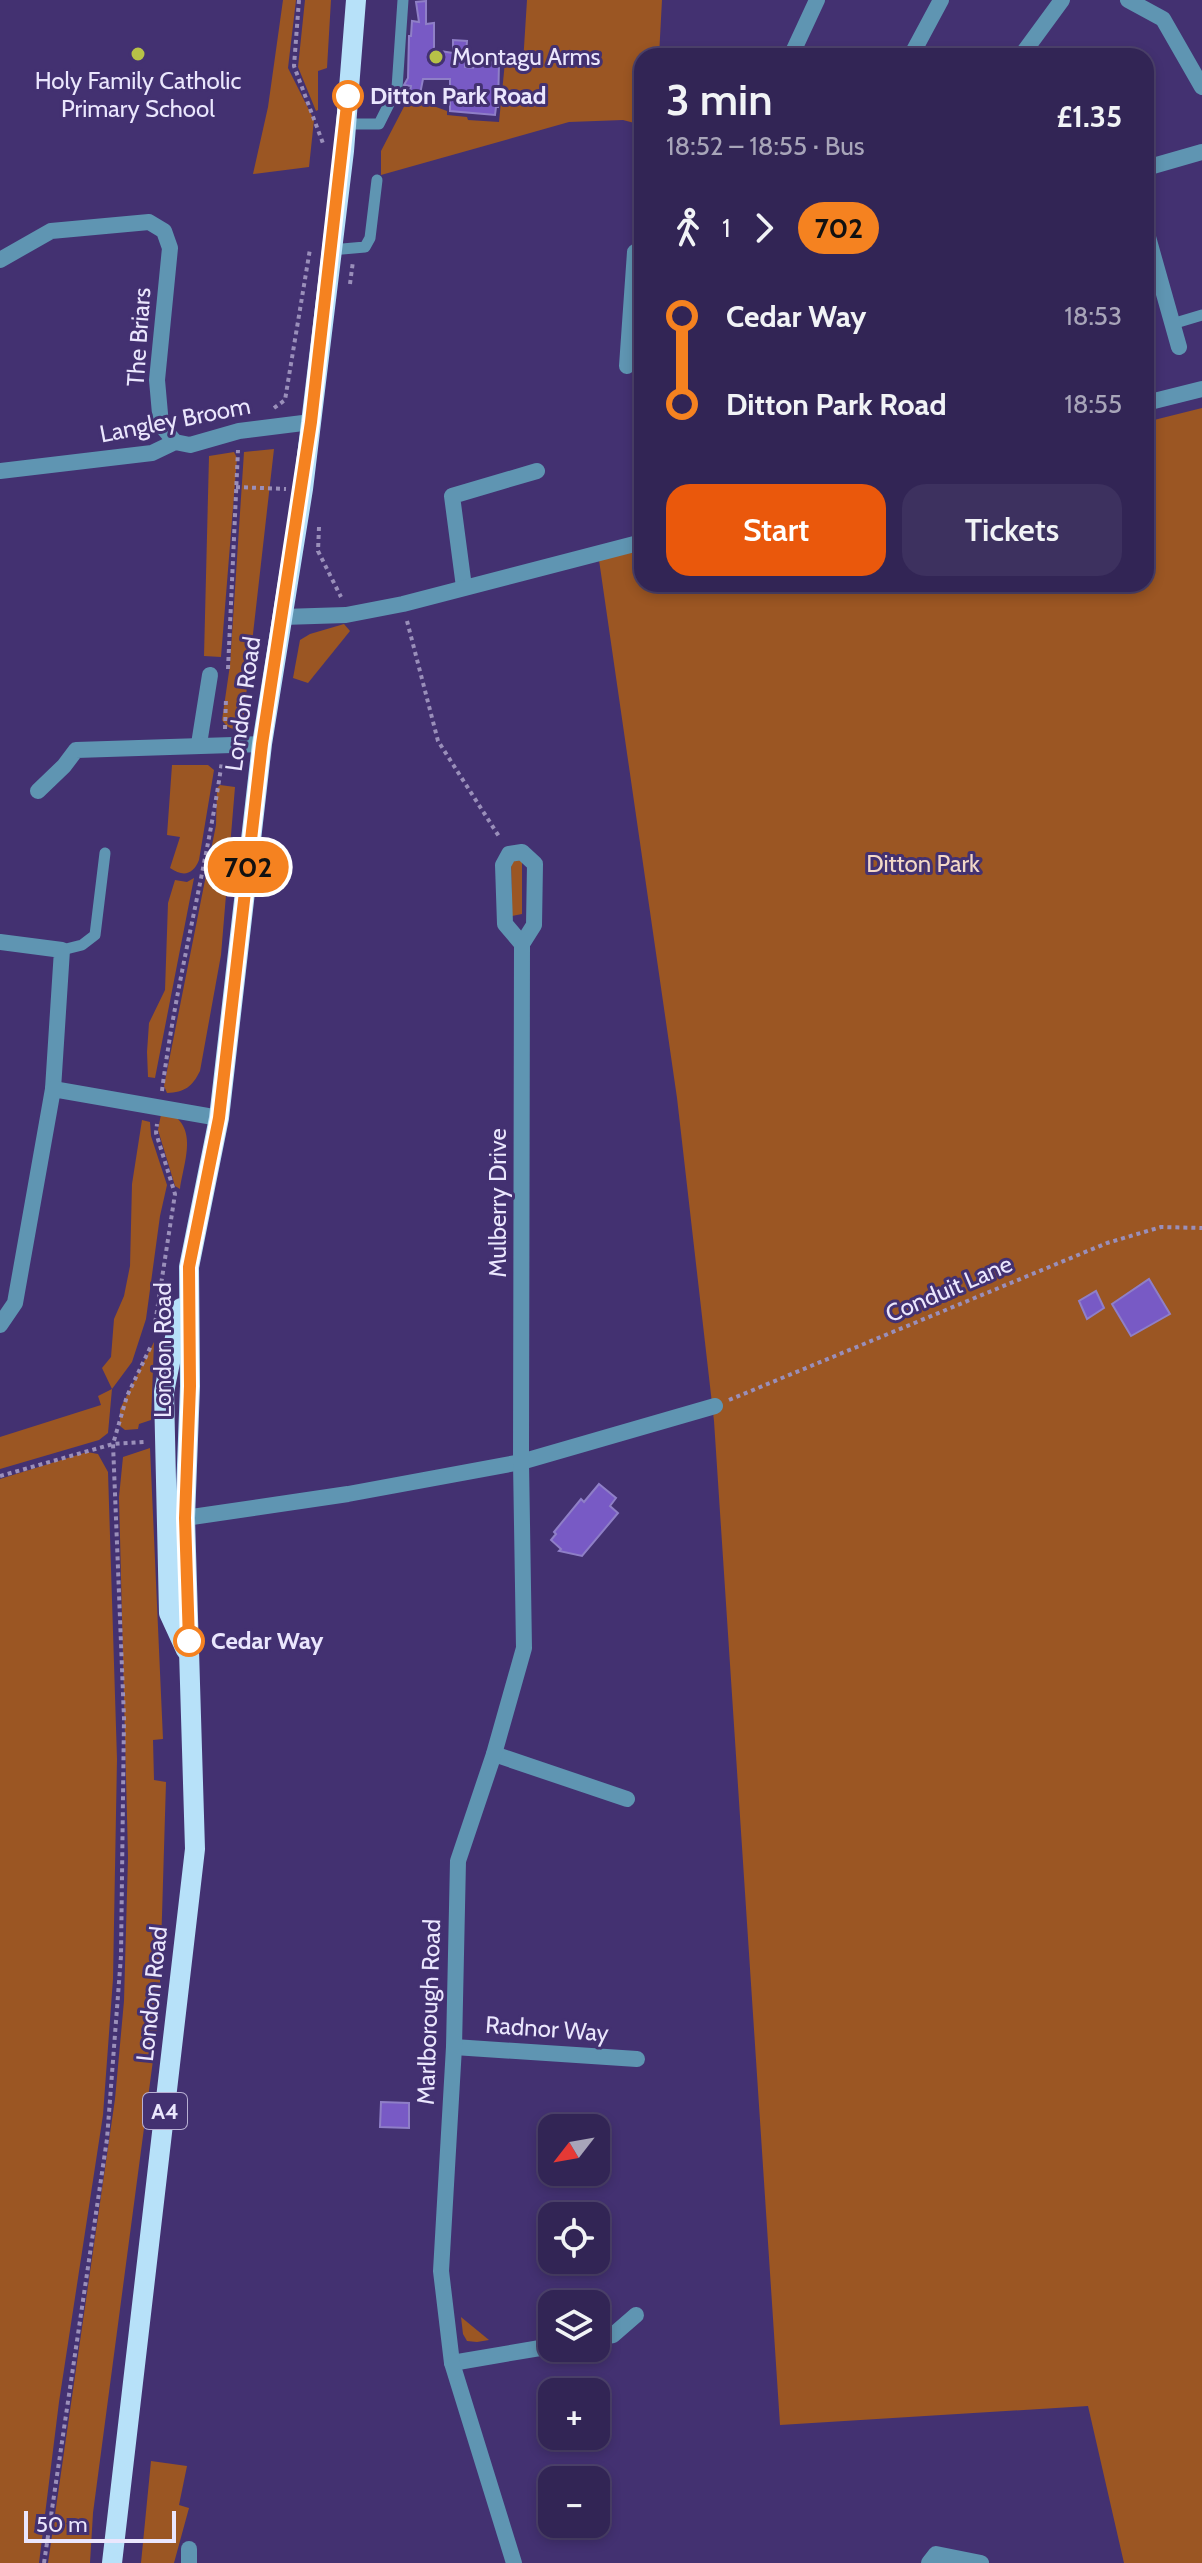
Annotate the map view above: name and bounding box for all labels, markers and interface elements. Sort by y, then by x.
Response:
place label: Montagu Arms [452,42,601,71]
marker: Holy Family Catholic Primary School [129,45,147,63]
marker: Montagu Arms [427,48,445,66]
place label: Holy Family Catholic Primary School [35,66,241,123]
text: 3 min [666,73,773,126]
marker: Ditton Park Road [333,81,363,111]
place label: Ditton Park Road [370,81,547,110]
text: £1.35 [1056,98,1122,135]
text: 18:52 – 18:55 · Bus [666,130,865,162]
icon: walk [666,206,710,250]
icon: forward [742,206,786,250]
text: 702 [814,211,863,245]
text: 1 [722,212,730,244]
street label: The Briars [121,286,156,387]
text: Cedar Way [726,298,866,335]
text: 18:53 [1064,300,1122,332]
text: Ditton Park Road [726,386,947,423]
text: 18:55 [1064,388,1122,420]
street label: Langley Broom [97,391,253,448]
button: Start [666,484,886,576]
button: Tickets [902,484,1122,576]
street label: London Road [219,635,266,773]
line badge: 702 [202,841,294,893]
park label: Ditton Park [866,849,980,878]
text: 702 [224,850,272,884]
street label: Mulberry Drive [483,1128,512,1278]
street label: Conduit Lane [881,1249,1017,1328]
street label: London Road [148,1282,177,1418]
marker: Cedar Way [174,1626,204,1656]
place label: Cedar Way [211,1626,323,1655]
street label: Marlborough Road [411,1918,446,2105]
street label: London Road [130,1925,173,2063]
street label: Radnor Way [484,2010,610,2047]
road number: A4 [143,2093,187,2129]
north arrow [538,2114,610,2186]
map controls [538,2114,610,2538]
button: locate [538,2202,610,2274]
button: layers [538,2290,610,2362]
button: + [538,2378,610,2450]
button: − [538,2466,610,2538]
scale bar [24,2507,176,2543]
text: 50 m [36,2511,88,2538]

